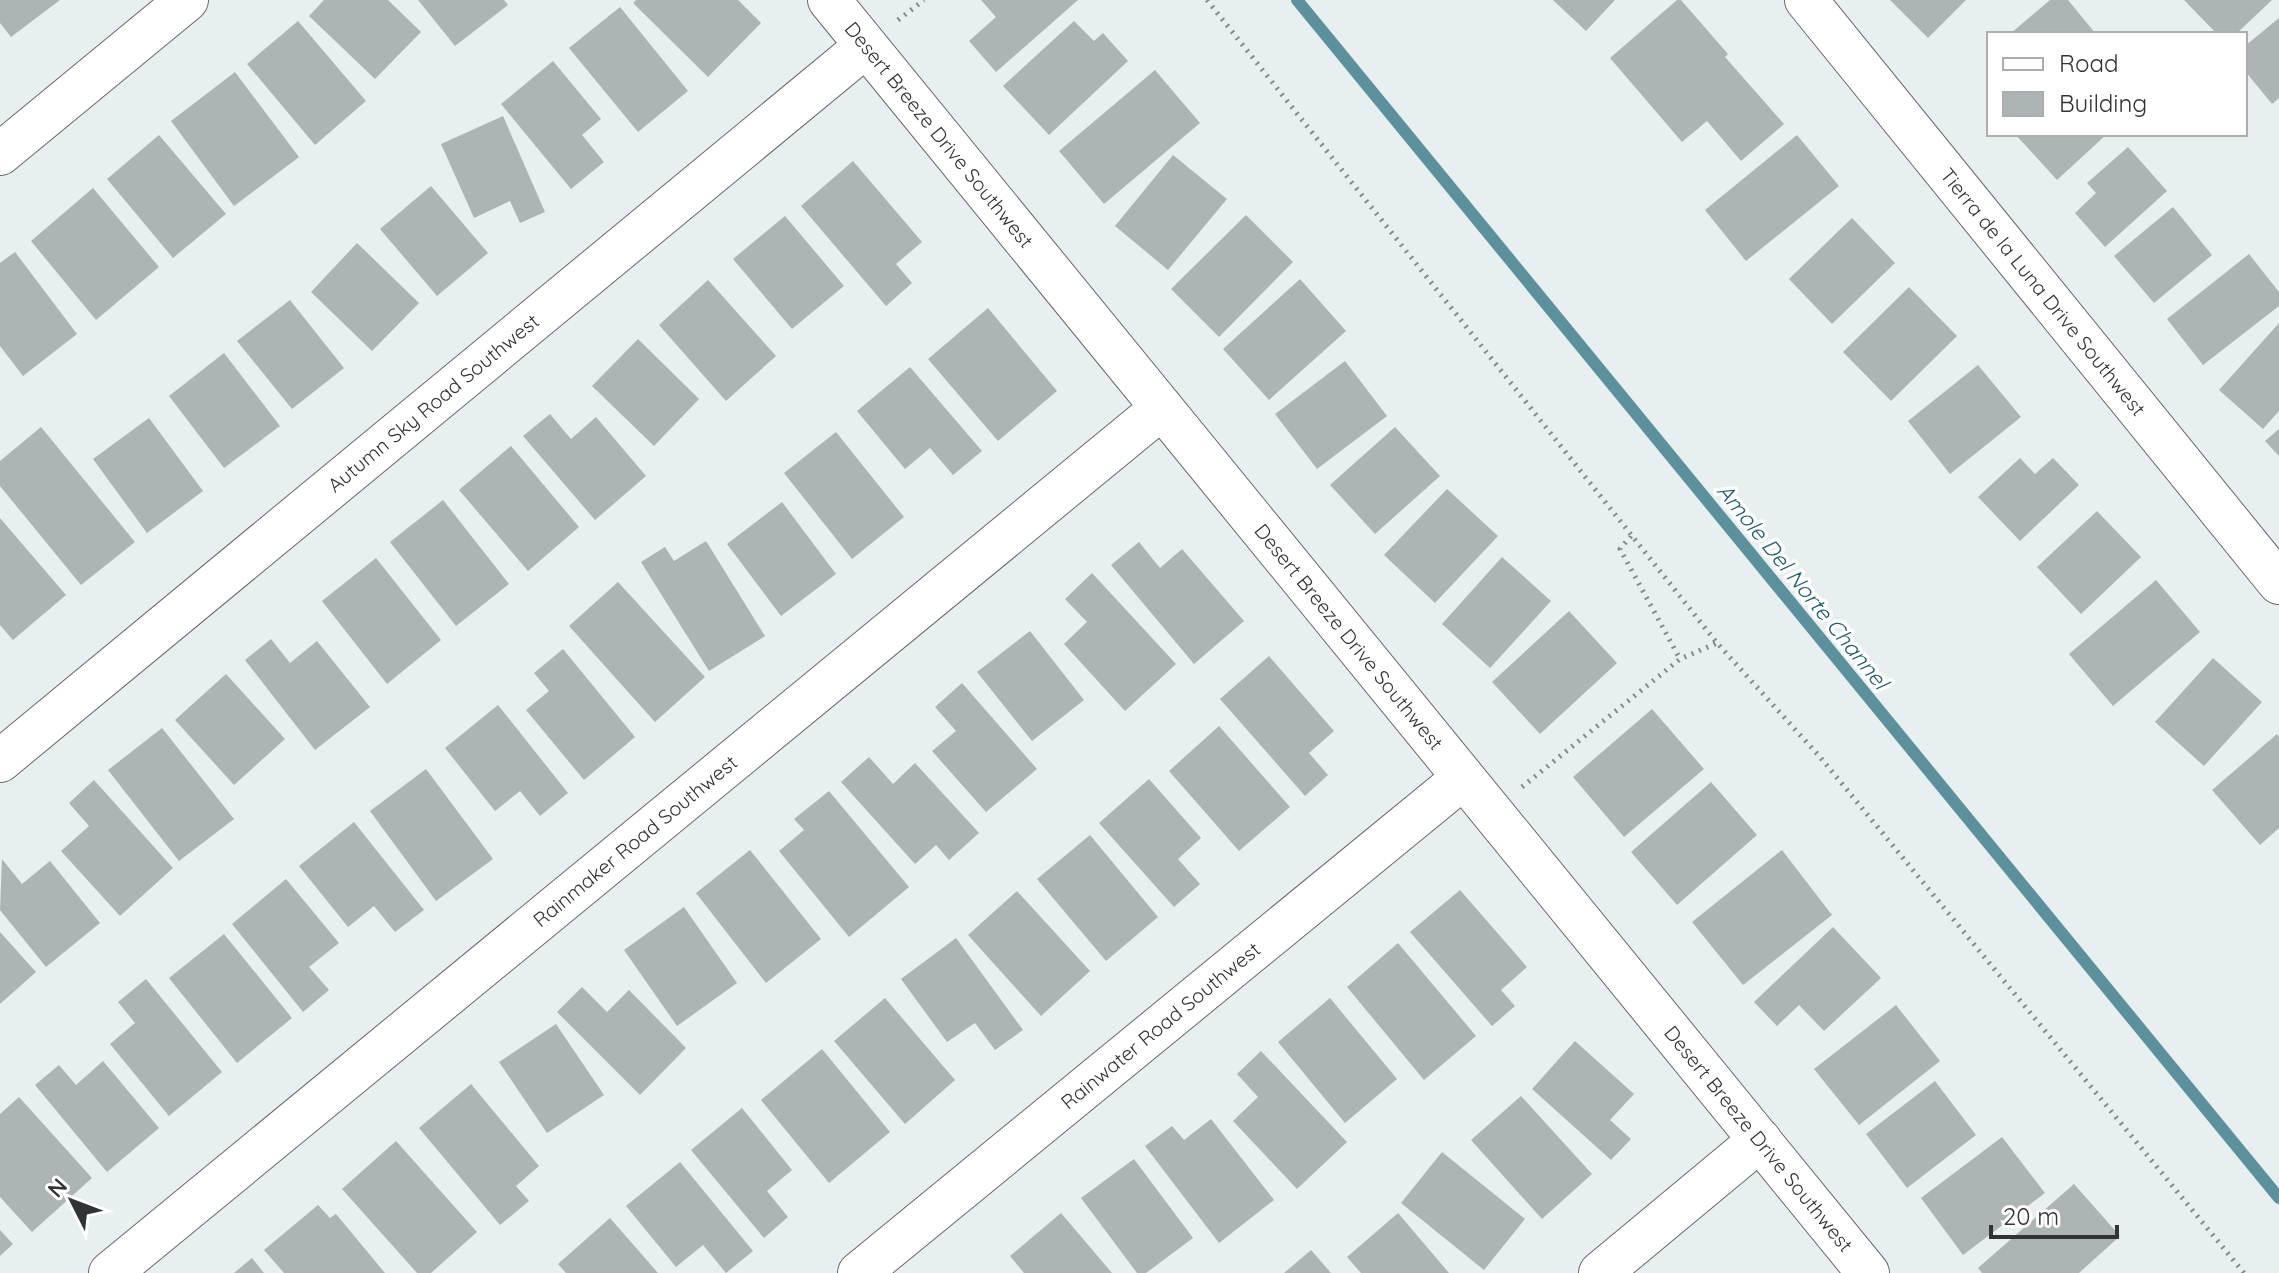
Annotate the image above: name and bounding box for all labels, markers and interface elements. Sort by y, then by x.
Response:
street label: Desert Breeze Drive Southwest [840,16,1039,253]
legend [1987,32,2247,136]
text: Road [2059,48,2119,78]
text: Building [2059,88,2147,118]
street label: Tierra de la Luna Drive Southwest [1935,163,2151,421]
street label: Autumn Sky Road Southwest [322,308,544,497]
water label: Amole Del Norte Channel [1711,477,1897,697]
street label: Desert Breeze Drive Southwest [1249,518,1449,755]
street label: Rainmaker Road Southwest [528,749,742,932]
street label: Rainwater Road Southwest [1056,936,1265,1114]
street label: Desert Breeze Drive Southwest [1659,1020,1859,1257]
north arrow [32,1161,112,1241]
text: N [41,1172,73,1203]
scale bar [1991,1189,2117,1239]
text: 20 m [2003,1201,2059,1231]

